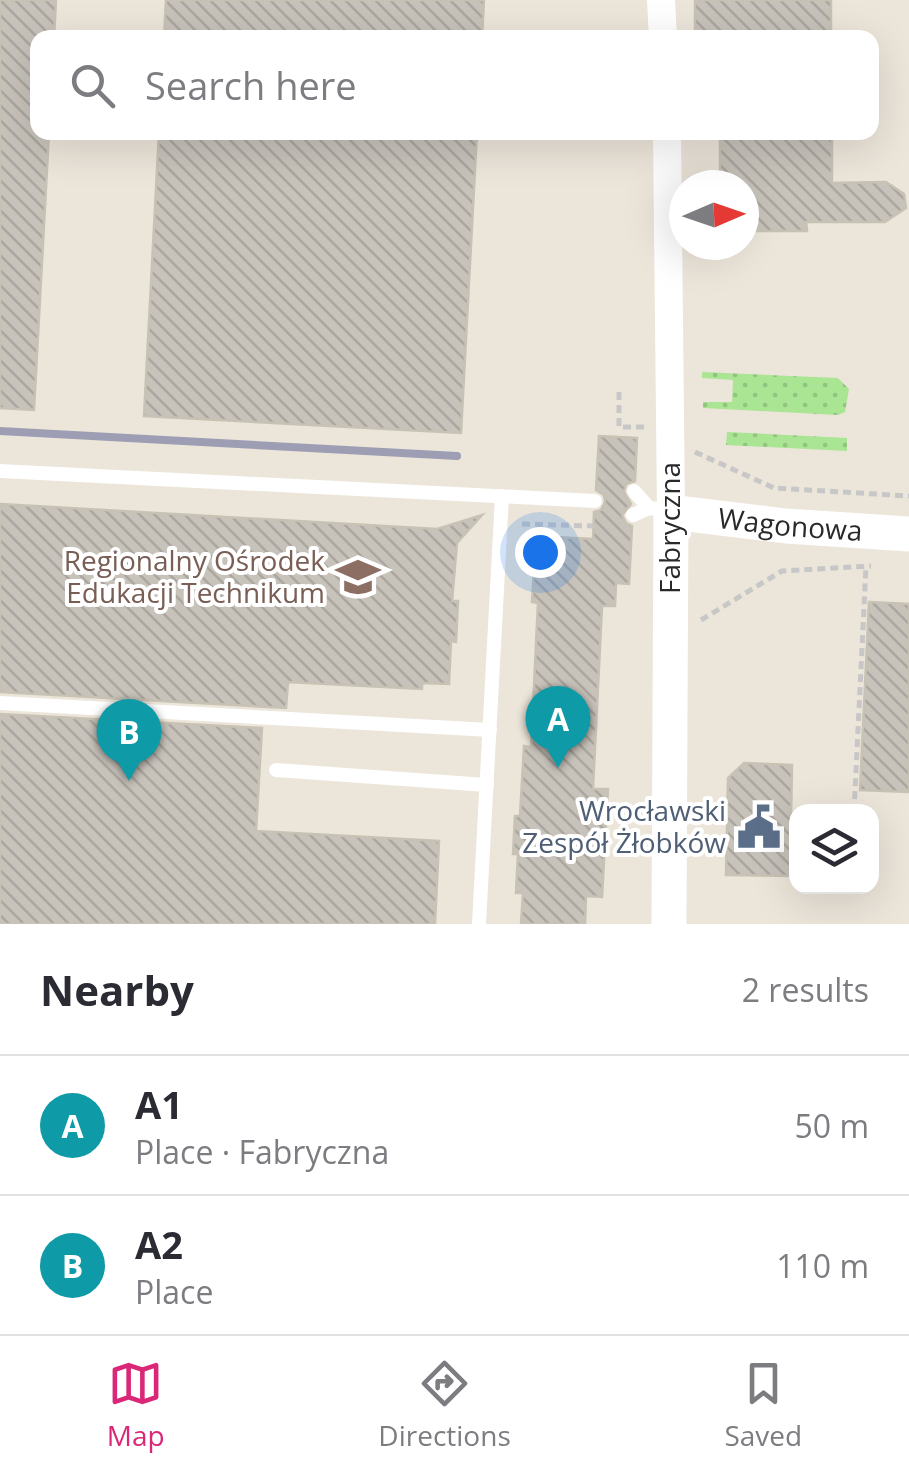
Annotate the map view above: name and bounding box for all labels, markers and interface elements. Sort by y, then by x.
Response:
search box [30,30,879,140]
icon: search [65,58,120,113]
text: Search here [145,59,357,111]
north arrow [669,170,759,260]
street label: Fabryczna [650,462,688,594]
street label: Wagonowa [716,498,864,549]
your location [515,527,566,578]
place label: Regionalny Ośrodek Edukacji Technikum [64,541,325,611]
school or university icon: Regionalny Ośrodek Edukacji Technikum [334,553,382,601]
pin: A [526,686,590,768]
pin: B [96,698,162,781]
place label: Wrocławski Zespół Żłobków [522,791,726,861]
public building icon: Wrocławski Zespół Żłobków [735,803,783,851]
map controls [789,804,879,894]
button: layers [789,804,879,894]
text: Nearby [40,961,194,1018]
text: 2 results [742,968,869,1011]
text: A1 [135,1078,183,1130]
text: A [61,1104,84,1147]
text: 50 m [794,1104,869,1147]
text: Place · Fabryczna [135,1130,389,1173]
text: A2 [135,1218,183,1270]
text: B [62,1244,83,1287]
text: 110 m [776,1244,869,1287]
text: Place [135,1270,213,1313]
tab: Map [107,1356,165,1454]
tab: Directions [378,1356,511,1454]
tab: Saved [724,1356,802,1454]

